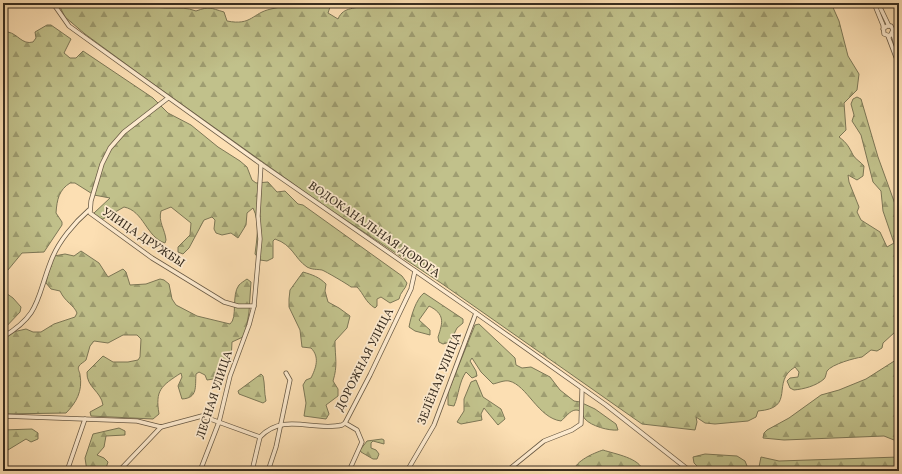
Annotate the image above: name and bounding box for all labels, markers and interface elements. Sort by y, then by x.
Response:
street label: ВОДОКАНАЛЬНАЯ ДОРОГА [305,178,444,282]
street label: УЛИЦА ДРУЖБЫ [98,204,188,272]
street label: ДОРОЖНАЯ УЛИЦА [332,305,398,414]
street label: ЗЕЛЁНАЯ УЛИЦА [413,329,466,428]
street label: ЛЕСНАЯ УЛИЦА [193,348,237,441]

